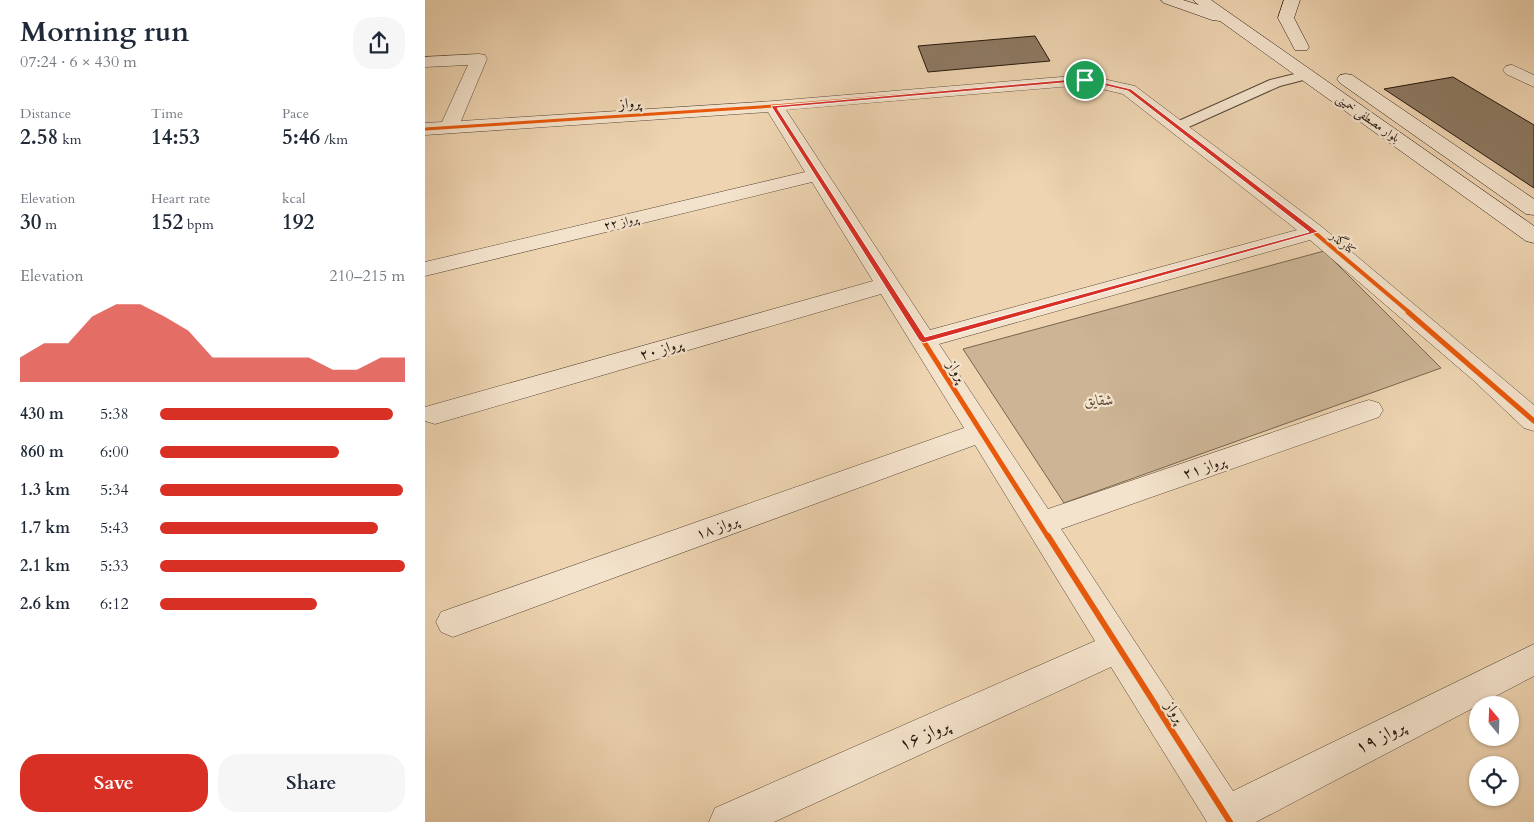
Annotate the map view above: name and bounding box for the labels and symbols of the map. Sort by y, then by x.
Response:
pin [1064,59,1106,101]
street label: بلوار مصطفی خمینی [1332,90,1403,147]
street label: پرواز [616,92,643,114]
street label: پرواز ۲۲ [602,210,642,234]
street label: کنارگذر [1326,226,1360,258]
street label: پرواز ۲۰ [637,333,686,365]
street label: پرواز [942,355,972,387]
park label: شقایق [1084,390,1114,410]
street label: پرواز ۲۱ [1180,450,1229,484]
street label: پرواز ۱۸ [693,510,742,544]
street label: پرواز [1159,695,1190,728]
north arrow [1469,696,1519,746]
street label: پرواز ۱۶ [895,712,955,757]
street label: پرواز ۱۹ [1351,713,1411,760]

